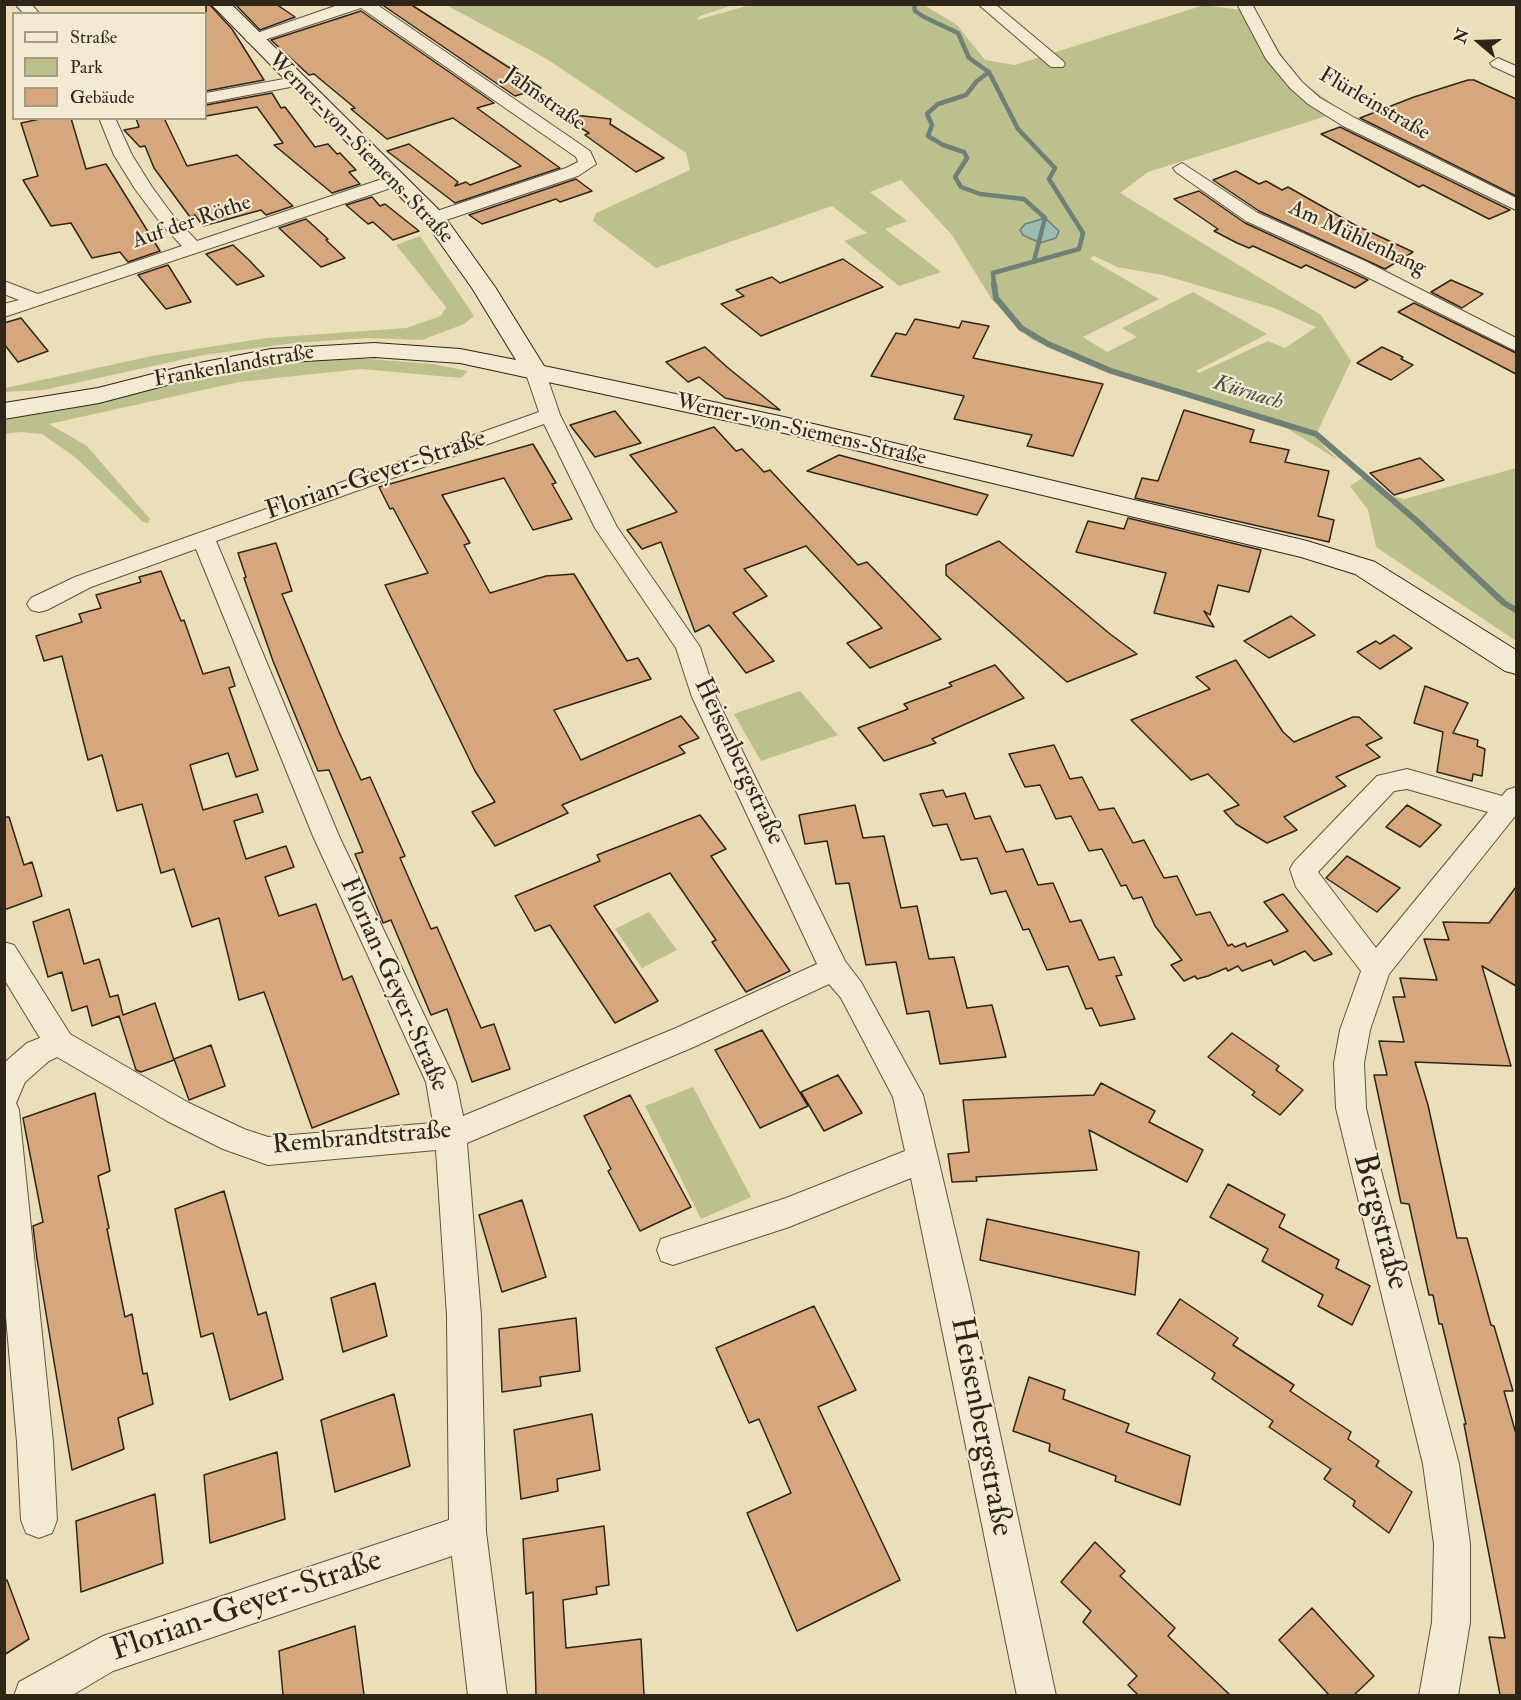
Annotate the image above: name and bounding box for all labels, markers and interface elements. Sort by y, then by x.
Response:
legend [12,12,207,120]
north arrow [1449,12,1509,72]
text: Straße [70,26,117,49]
text: N [1450,26,1474,46]
street label: Werner-von-Siemens-Straße [262,48,458,250]
text: Park [70,56,103,79]
street label: Jahnstraße [498,62,590,138]
street label: Flürleinstraße [1314,63,1434,147]
text: Gebäude [70,86,135,109]
street label: Auf der Röthe [129,190,255,256]
street label: Am Mühlenhang [1284,196,1430,282]
street label: Frankenlandstraße [152,340,316,394]
water label: Kürnach [1210,371,1286,417]
street label: Werner-von-Siemens-Straße [674,389,928,473]
street label: Florian-Geyer-Straße [262,424,490,528]
street label: Heisenbergstraße [686,674,790,850]
street label: Florian-Geyer-Straße [332,873,454,1097]
street label: Rembrandtstraße [271,1116,453,1162]
street label: Bergstraße [1342,1150,1416,1294]
street label: Heisenbergstraße [940,1314,1020,1540]
street label: Florian-Geyer-Straße [106,1543,388,1671]

